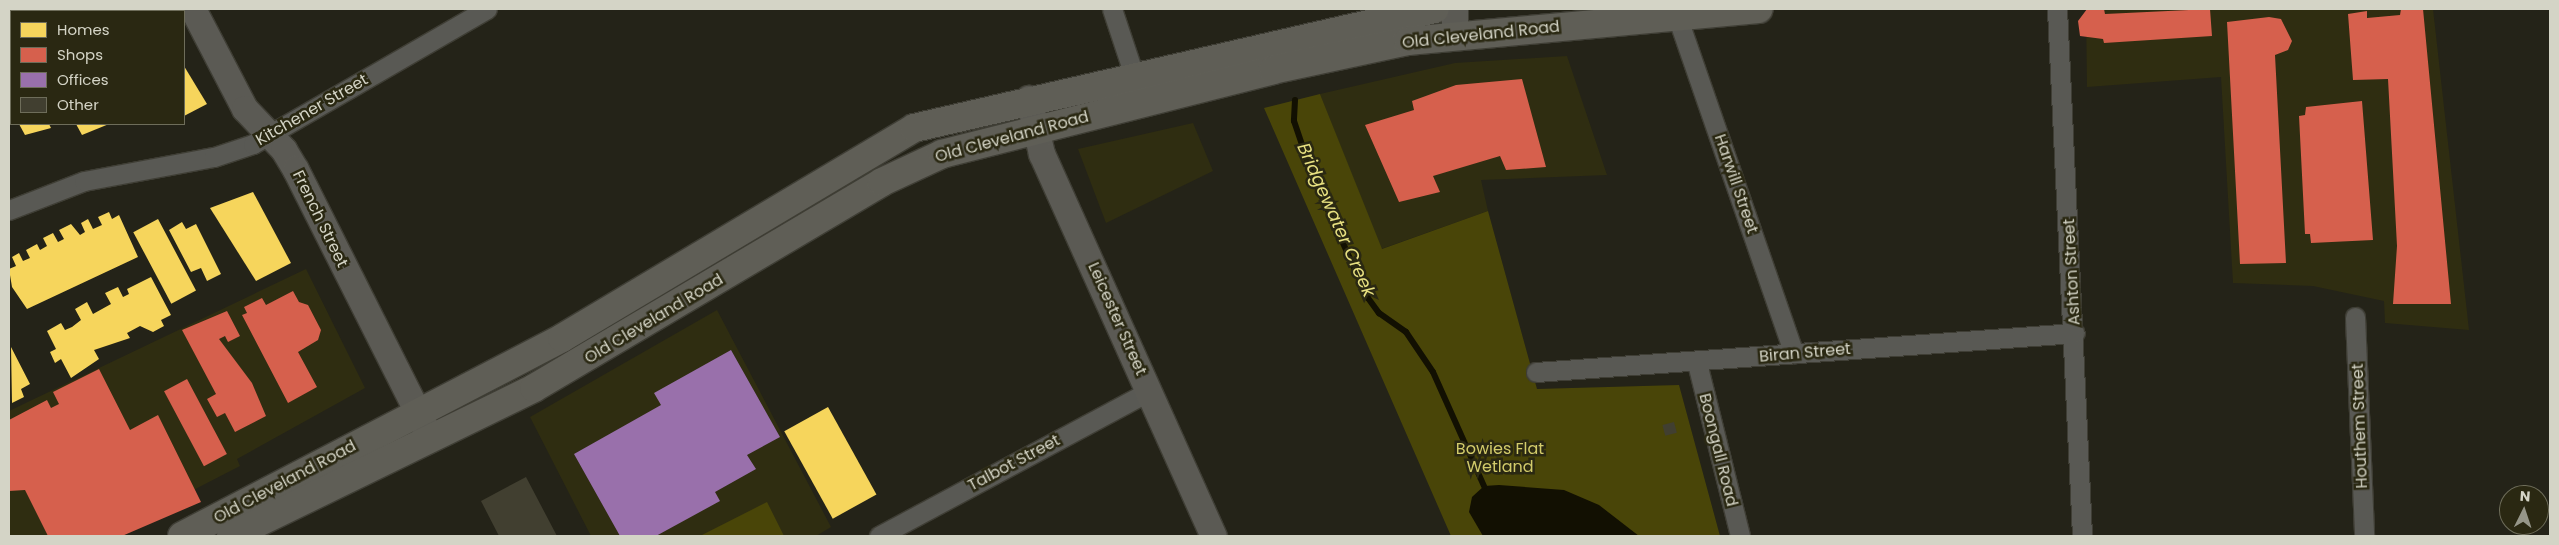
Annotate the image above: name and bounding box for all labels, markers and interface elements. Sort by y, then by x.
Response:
legend [10,10,185,125]
street label: Old Cleveland Road [1401,17,1561,53]
text: Homes [57,19,110,40]
text: Shops [57,44,103,65]
text: Offices [57,69,109,90]
street label: Kitchener Street [252,70,372,150]
text: Other [57,94,99,115]
street label: Old Cleveland Road [933,107,1091,167]
street label: Harwill Street [1710,132,1762,236]
water label: Bridgewater Creek [1292,140,1380,300]
street label: French Street [288,167,352,271]
street label: Ashton Street [2060,218,2084,326]
street label: Leicester Street [1084,260,1150,378]
street label: Old Cleveland Road [581,270,727,368]
street label: Biran Street [1758,339,1852,367]
street label: Houthem Street [2348,363,2372,489]
street label: Boongall Road [1695,391,1741,509]
street label: Talbot Street [965,431,1063,495]
street label: Old Cleveland Road [211,436,359,528]
park label: Bowies Flat Wetland [1456,439,1544,477]
north arrow [2499,485,2549,535]
text: N [2519,486,2531,506]

